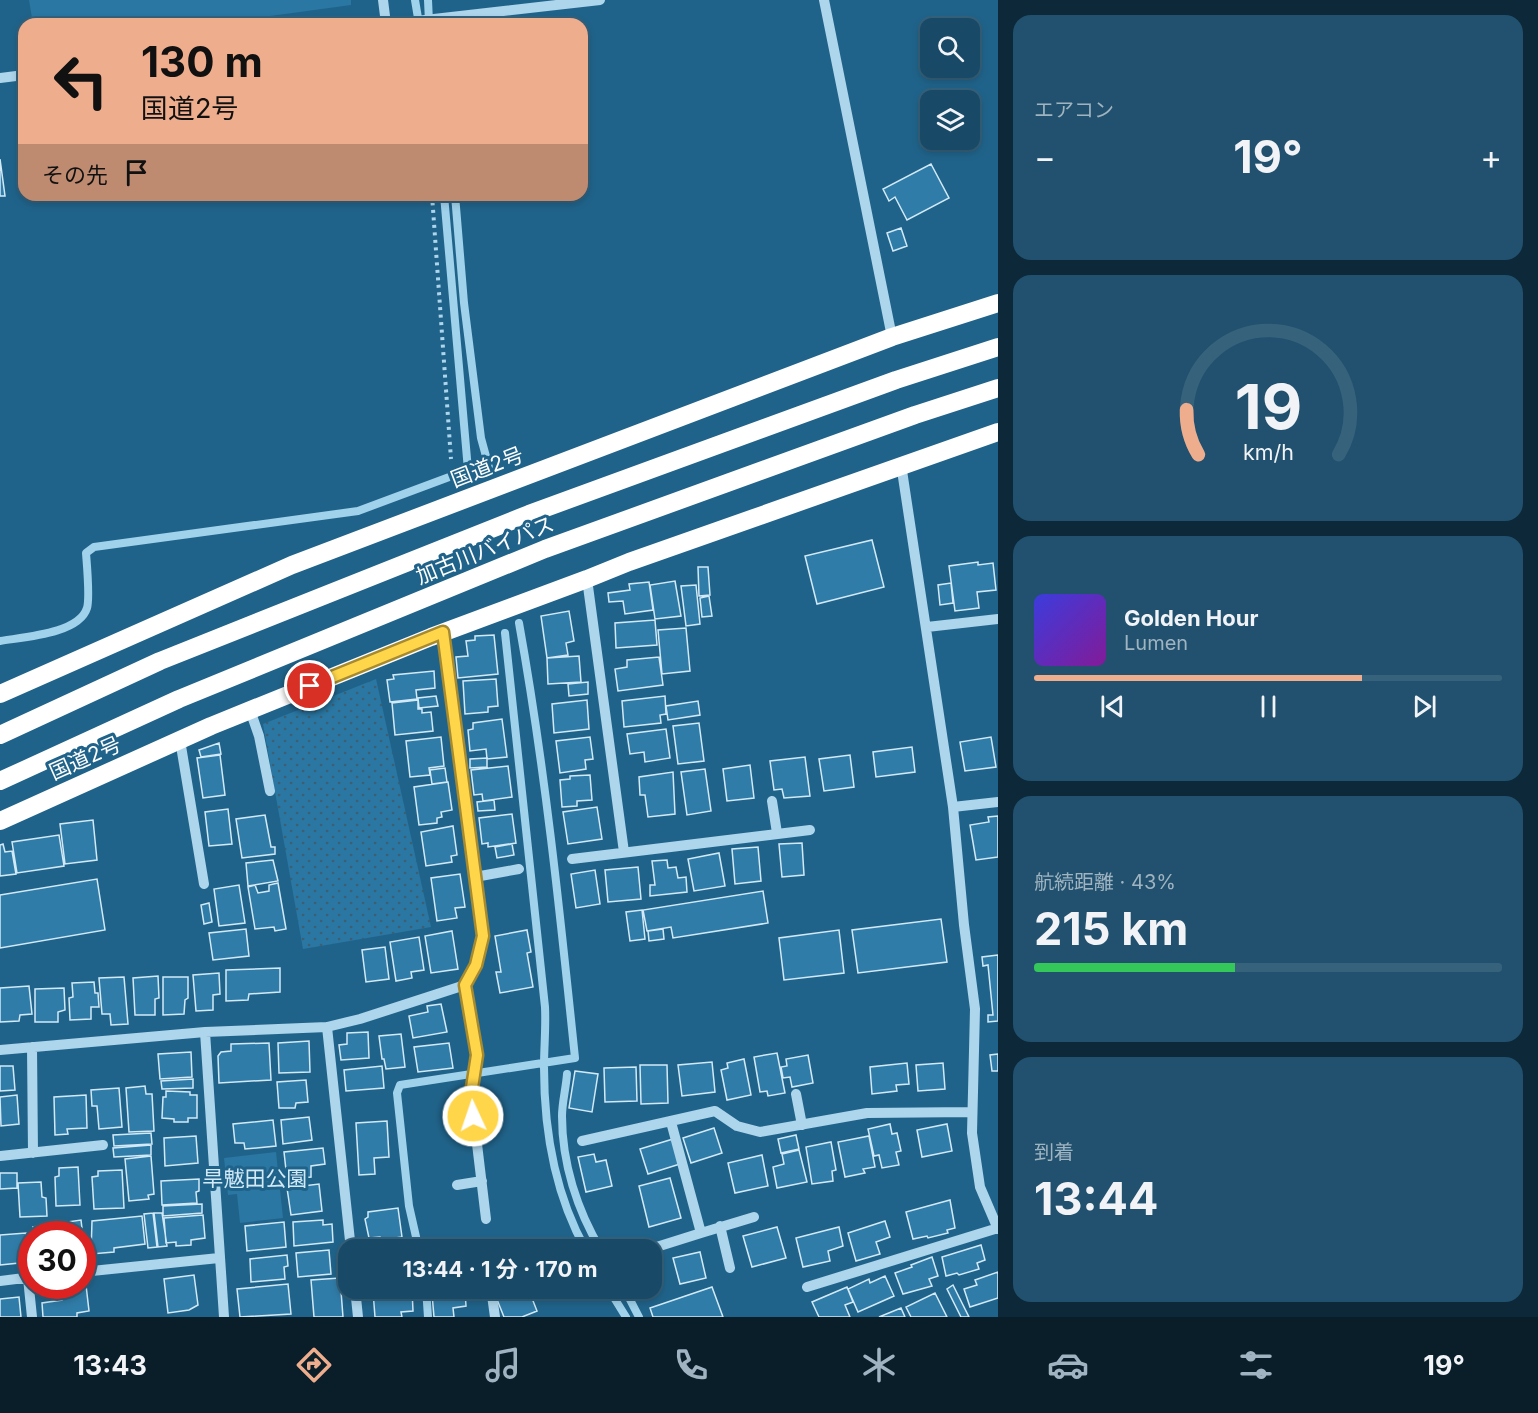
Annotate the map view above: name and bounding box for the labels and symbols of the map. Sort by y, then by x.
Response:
street label: 国道2号 [447,442,527,492]
street label: 加古川バイパス [412,511,558,589]
pin [284,660,335,711]
street label: 国道2号 [45,731,125,785]
position arrow [441,1084,505,1148]
park label: 旱魃田公園 [203,1166,308,1191]
speed limit sign: 30 [18,1221,96,1299]

